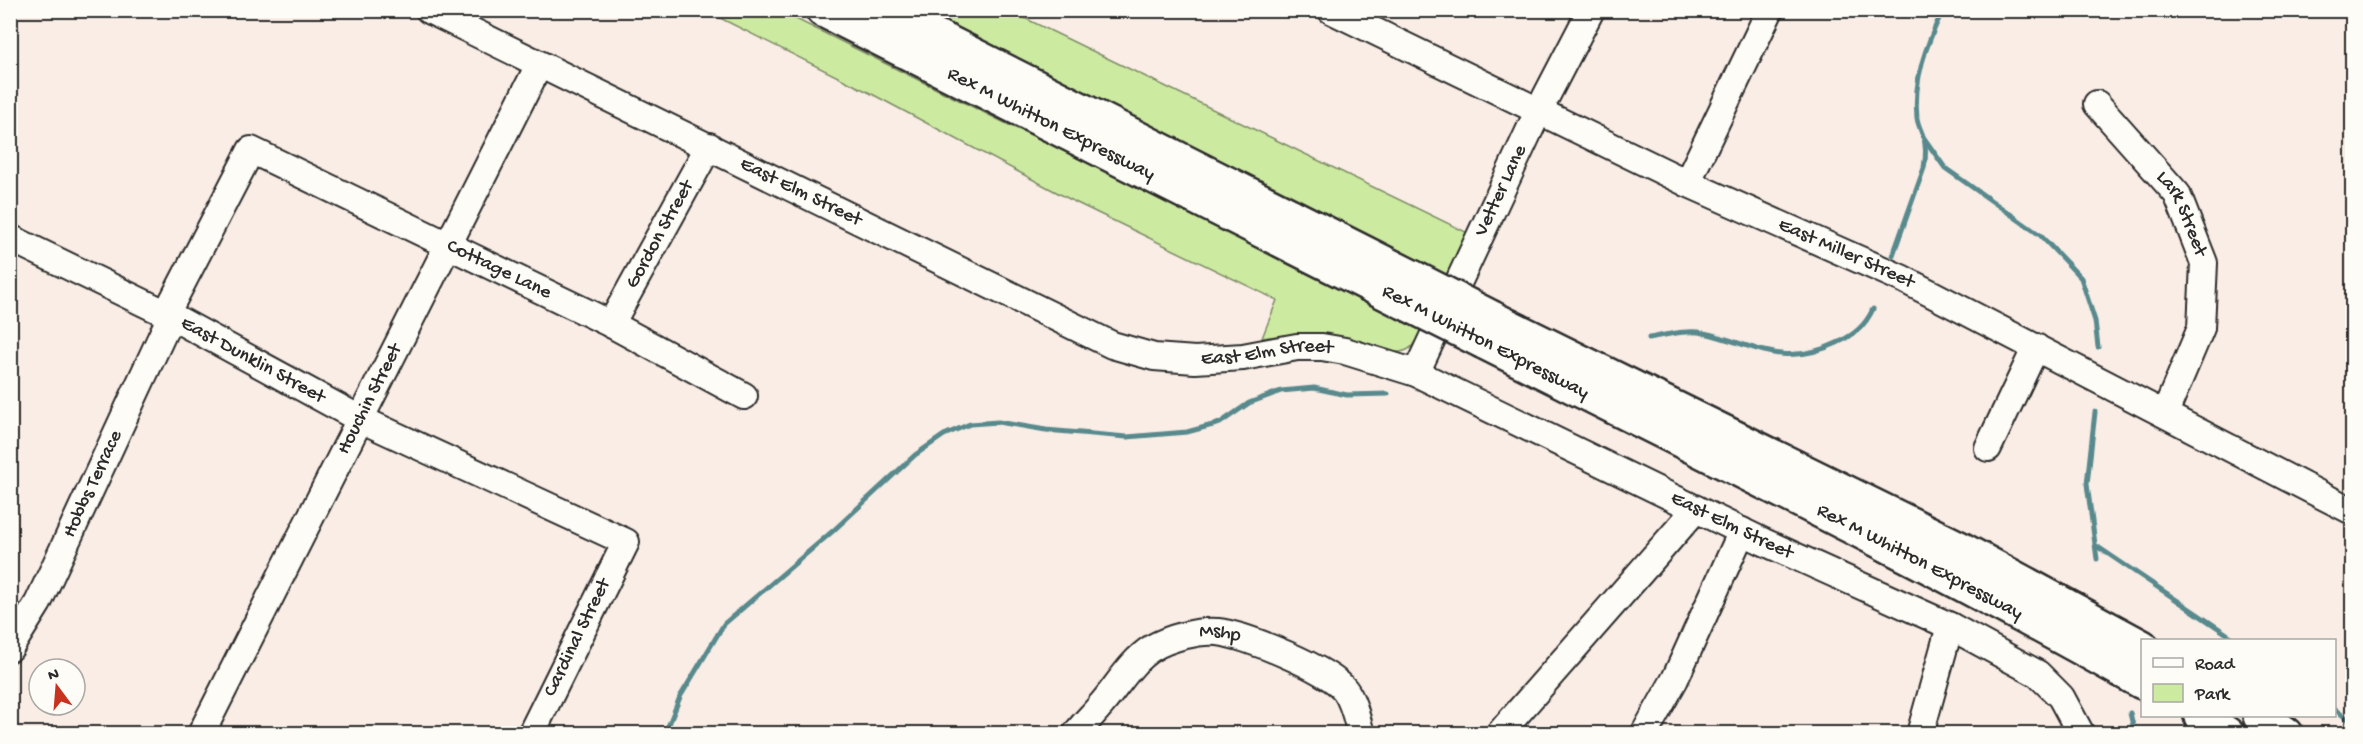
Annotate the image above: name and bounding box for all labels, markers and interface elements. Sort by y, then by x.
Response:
street label: Rex M Whitton Expressway [943,63,1159,186]
street label: Vetter Lane [1469,141,1533,241]
street label: East Elm Street [736,153,867,233]
street label: Lark Street [2151,166,2212,261]
street label: Gordon Street [621,175,700,293]
street label: East Miller Street [1775,213,1920,295]
street label: Cottage Lane [443,235,556,305]
street label: Rex M Whitton Expressway [1378,281,1592,405]
street label: East Dunklin Street [176,312,331,410]
street label: East Elm Street [1200,335,1337,371]
street label: Houchin Street [333,339,408,458]
street label: Hobbs Terrace [58,426,128,541]
street label: East Elm Street [1667,487,1798,566]
street label: Rex M Whitton Expressway [1813,499,2027,626]
street label: Cardinal Street [540,574,617,701]
street label: Mshp [1199,620,1244,648]
legend [2141,639,2336,717]
text: Road [2195,655,2236,676]
north arrow [27,657,87,717]
text: N [46,665,62,687]
text: Park [2194,685,2231,706]

